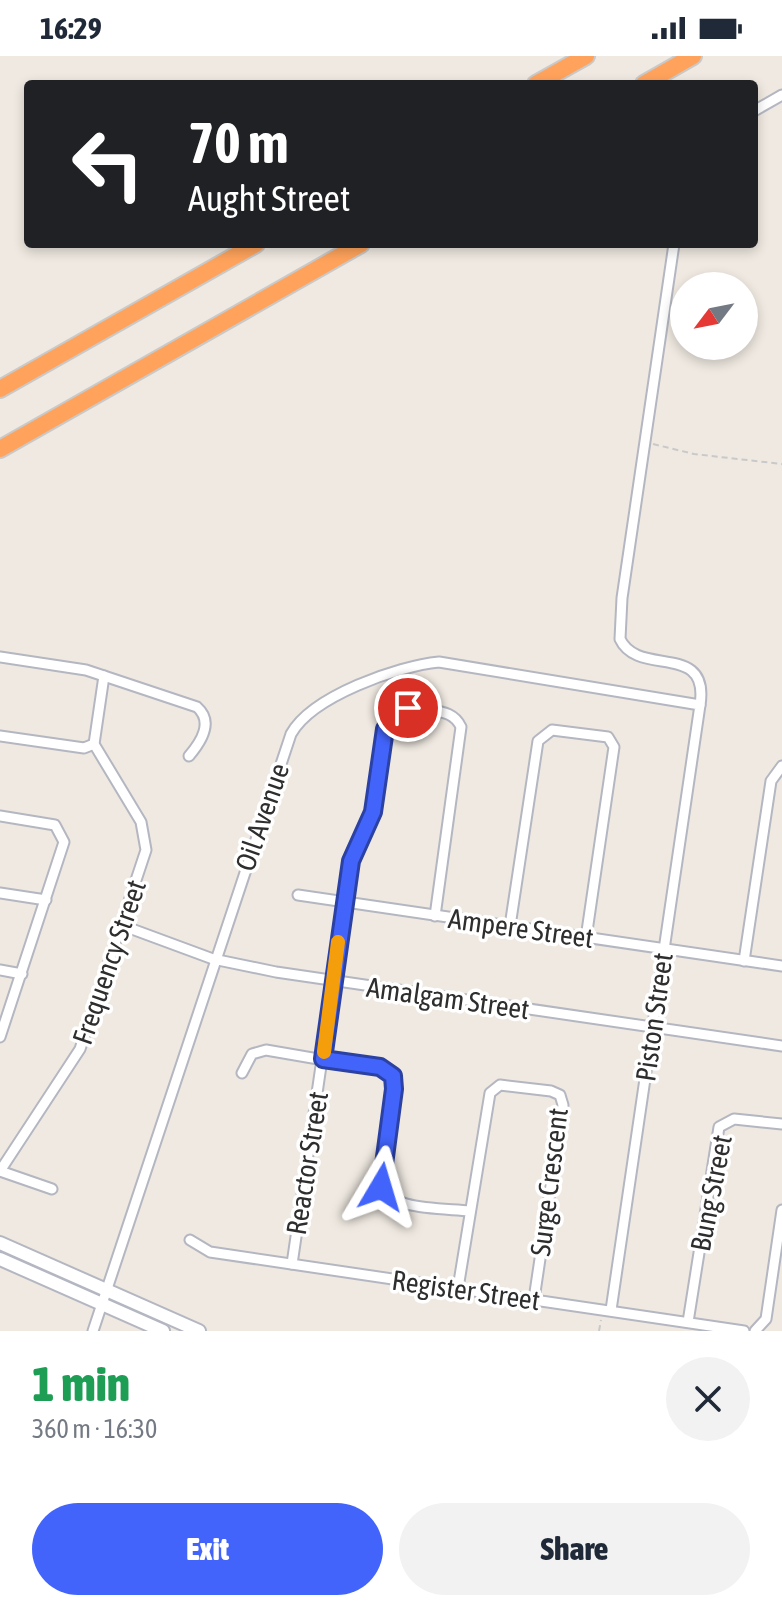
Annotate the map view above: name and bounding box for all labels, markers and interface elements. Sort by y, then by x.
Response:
text: 16:29 [40,11,102,45]
text: 70 m [188,111,289,175]
icon: left [56,112,160,216]
text: Aught Street [188,177,350,219]
north arrow [670,272,758,360]
map controls [670,272,758,360]
pin [374,674,442,742]
icon: arrive [386,686,430,730]
street label: Oil Avenue [229,759,295,875]
street label: Frequency Street [66,876,152,1048]
street label: Ampere Street [446,902,596,954]
street label: Piston Street [629,951,679,1083]
street label: Amalgam Street [365,971,531,1025]
street label: Reactor Street [280,1089,334,1237]
street label: Surge Crescent [524,1106,574,1258]
street label: Bung Street [684,1132,738,1254]
position arrow [339,1145,423,1229]
street label: Register Street [390,1264,542,1316]
text: 1 min [32,1356,130,1411]
button: close [666,1357,750,1441]
text: 360 m · 16:30 [32,1414,157,1444]
button: Exit [32,1503,383,1595]
button: Share [399,1503,750,1595]

